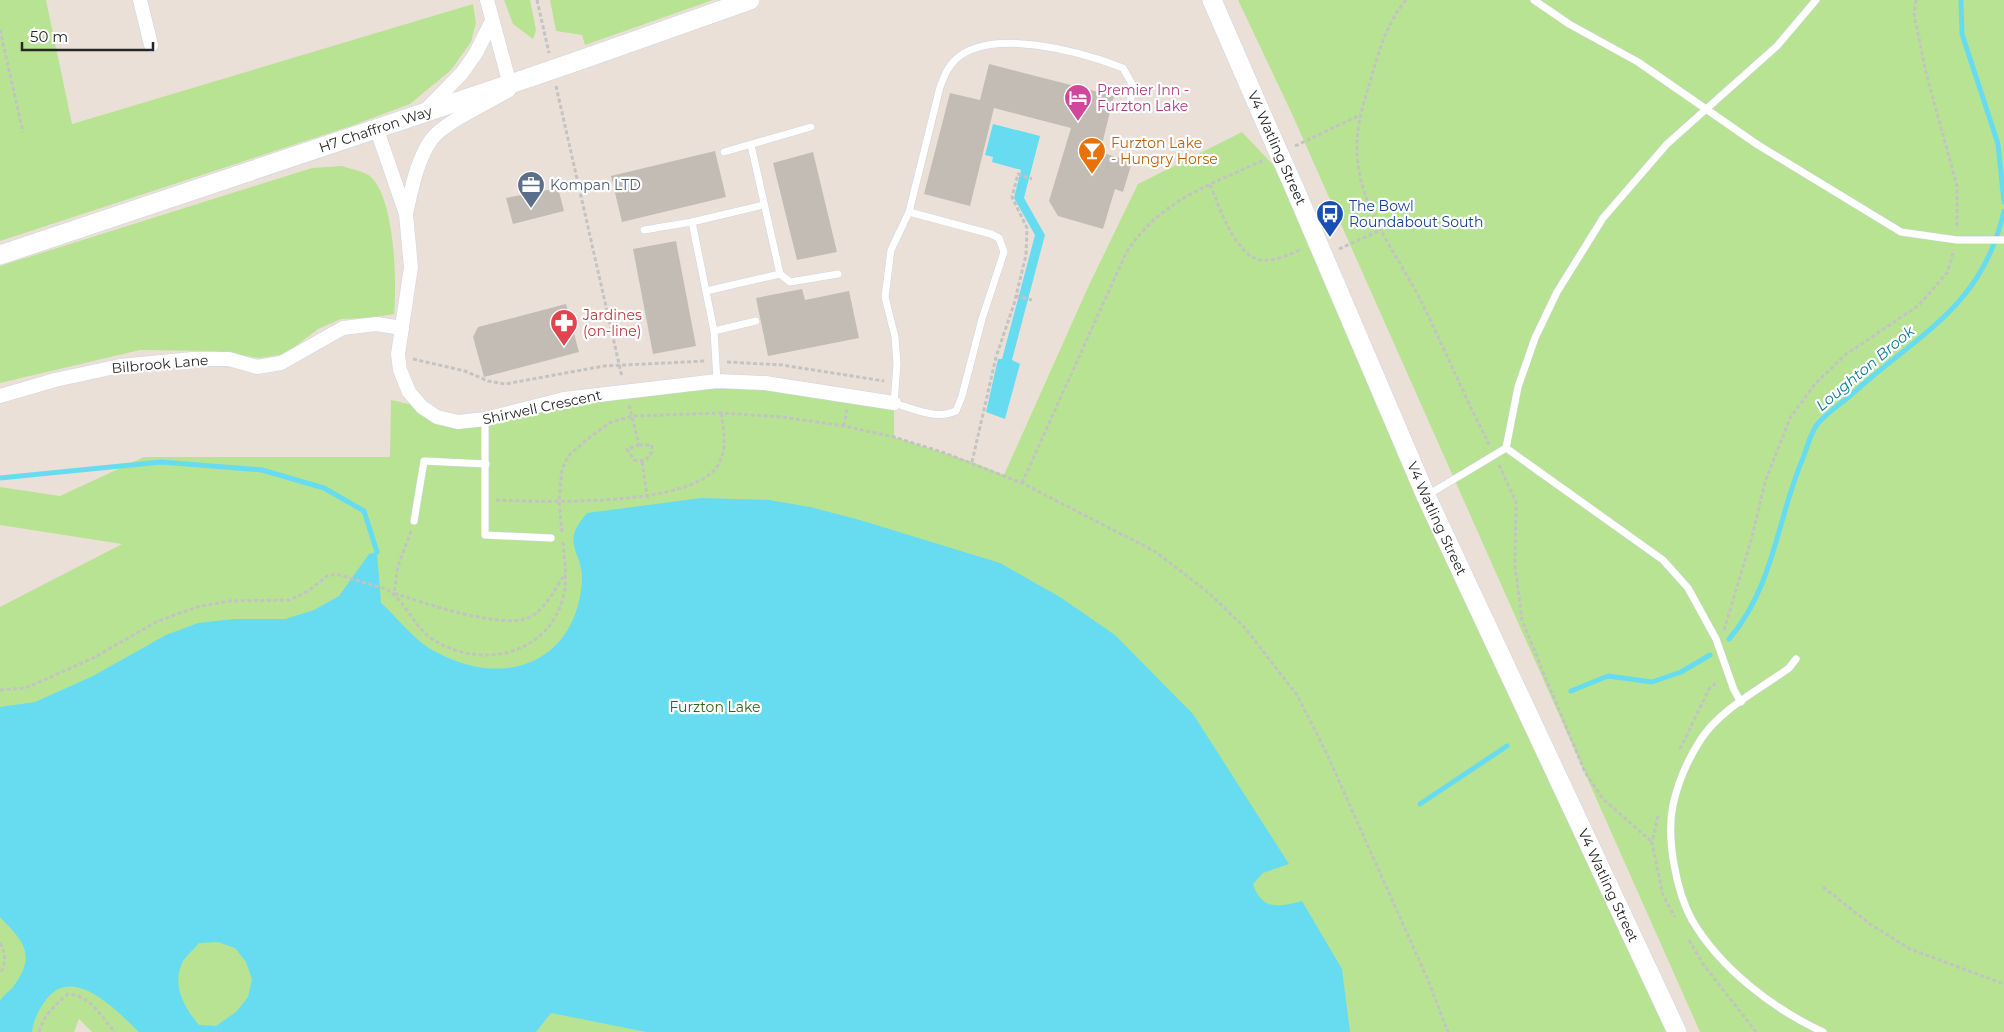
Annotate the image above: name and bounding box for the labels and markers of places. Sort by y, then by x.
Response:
place label: Premier Inn - Furzton Lake [1097,81,1189,115]
hotel icon: Premier Inn - Furzton Lake [1063,83,1093,122]
place label: Furzton Lake - Hungry Horse [1111,134,1218,168]
bar icon: Furzton Lake - Hungry Horse [1077,136,1107,175]
office icon: Kompan LTD [516,170,546,209]
place label: Kompan LTD [550,176,641,194]
place label: The Bowl Roundabout South [1349,197,1484,231]
bus stop icon: The Bowl Roundabout South [1315,199,1345,238]
place label: Jardines (on-line) [582,306,642,340]
pharmacy icon: Jardines (on-line) [549,308,579,347]

